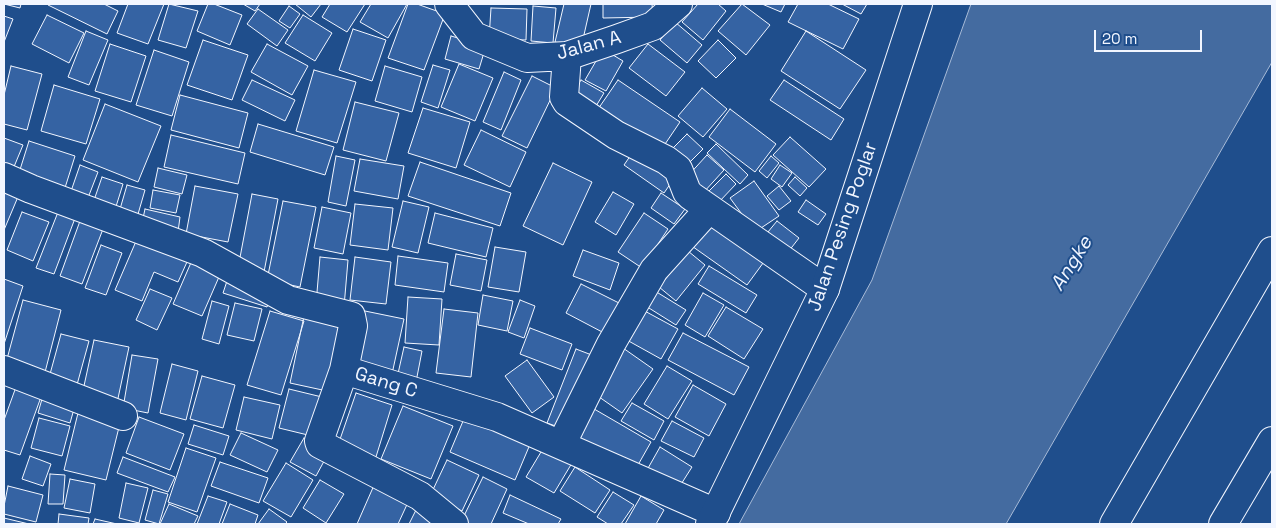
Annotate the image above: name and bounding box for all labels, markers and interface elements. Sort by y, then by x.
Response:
scale bar [1096,20,1204,52]
street label: Jalan A [554,26,624,66]
text: 20 m [1102,29,1137,48]
street label: Jalan Pesing Poglar [803,139,883,315]
water label: Angke [1046,232,1098,296]
street label: Gang C [352,363,420,403]

